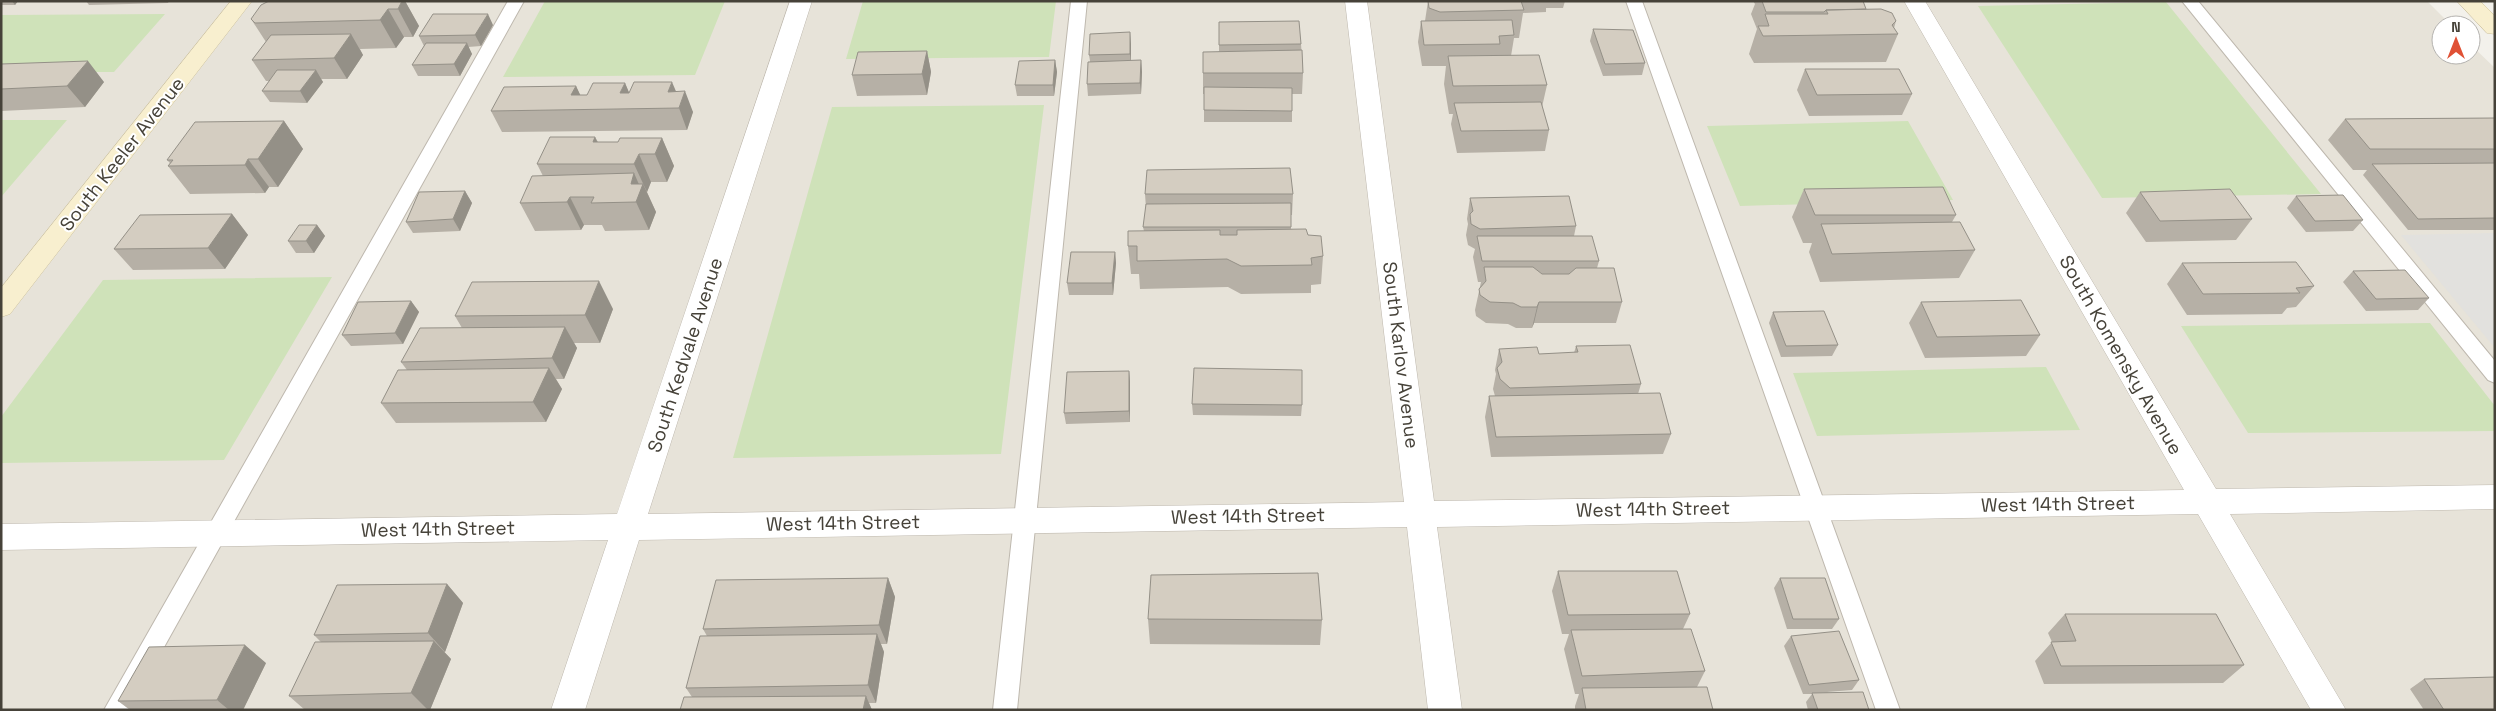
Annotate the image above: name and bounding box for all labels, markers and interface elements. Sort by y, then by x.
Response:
north arrow [2431,15,2481,65]
text: N [2451,18,2461,36]
street label: South Keeler Avenue [54,72,190,236]
street label: South Komensky Avenue [2054,251,2188,459]
street label: South Kedvale Avenue [642,254,728,456]
street label: South Karlov Avenue [1377,260,1425,450]
street label: West 14th Street [1981,490,2135,518]
street label: West 14th Street [1576,495,1730,523]
street label: West 14th Street [1171,502,1325,530]
street label: West 14th Street [766,509,920,537]
street label: West 14th Street [361,515,515,543]

